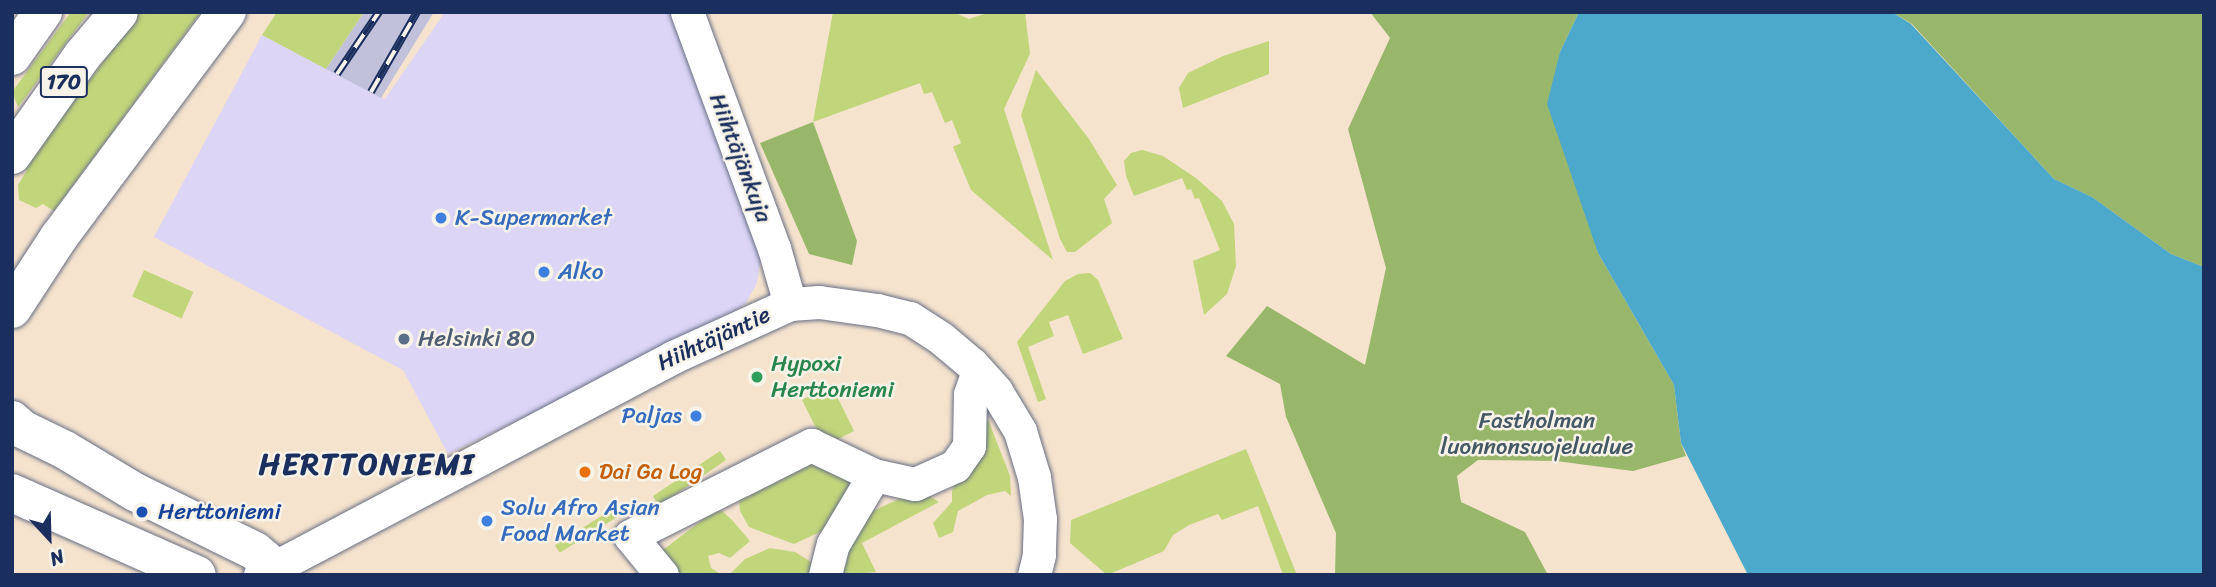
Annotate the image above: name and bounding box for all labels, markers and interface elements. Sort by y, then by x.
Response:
road number: 170 [40,64,88,100]
street label: Hiihtäjänkuja [703,90,777,226]
place label: K-Supermarket [455,204,612,232]
marker: K-Supermarket [433,210,449,226]
place label: Alko [558,258,604,286]
marker: Alko [536,264,552,280]
street label: Hiihtäjäntie [653,301,775,377]
place label: Helsinki 80 [418,325,535,353]
marker: Helsinki 80 [396,331,412,347]
place label: Hypoxi Herttoniemi [771,350,894,404]
marker: Hypoxi Herttoniemi [749,369,765,385]
place label: Paljas [621,402,682,430]
park label: Fastholman luonnonsuojelualue [1441,407,1633,461]
marker: Paljas [688,408,704,424]
district label: HERTTONIEMI [264,446,470,482]
place label: Dai Ga Log [599,458,702,486]
marker: Dai Ga Log [577,464,593,480]
place label: Solu Afro Asian Food Market [501,494,660,548]
place label: Herttoniemi [158,498,281,526]
marker: Herttoniemi [132,502,152,522]
north arrow [14,503,84,573]
marker: Solu Afro Asian Food Market [479,513,495,529]
text: N [45,540,69,576]

